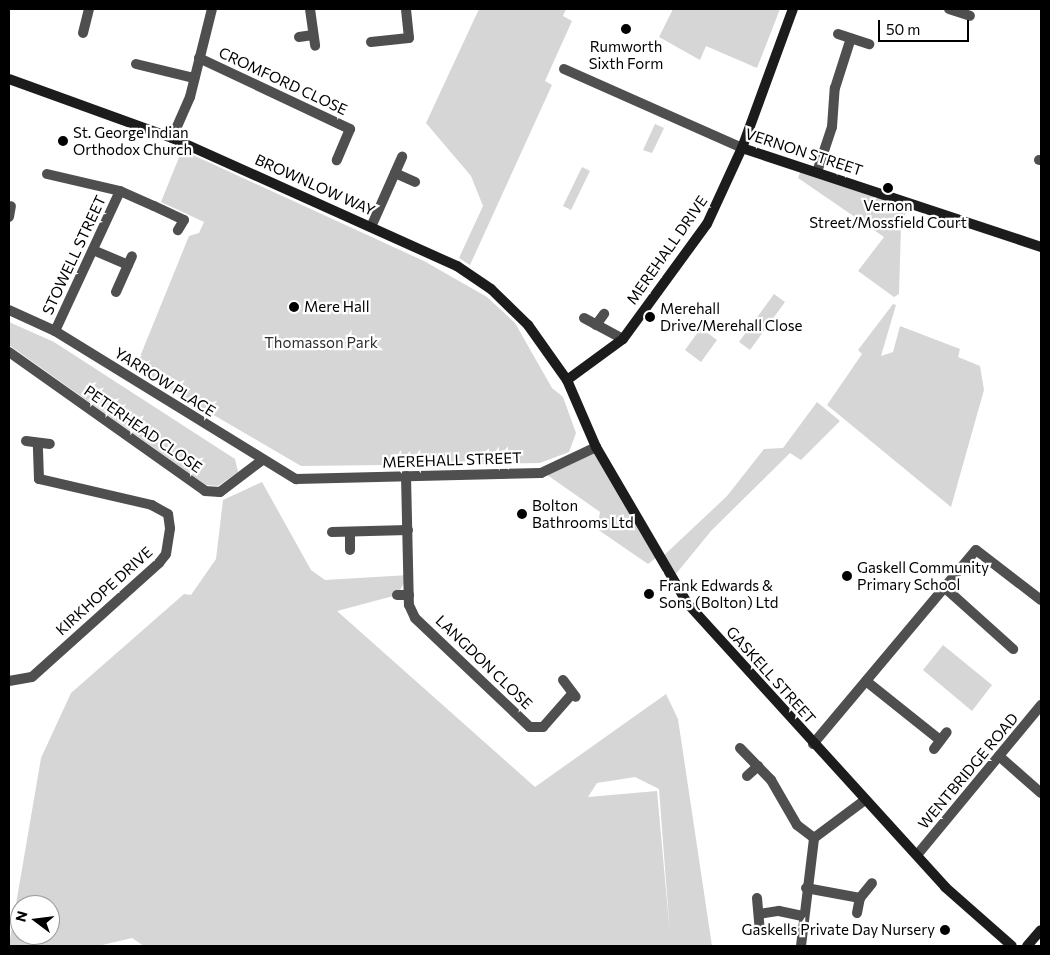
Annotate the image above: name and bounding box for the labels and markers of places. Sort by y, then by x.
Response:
marker: Rumworth Sixth Form [620,23,632,35]
place label: Rumworth Sixth Form [589,37,663,72]
place label: St. George Indian Orthodox Church [73,123,192,158]
marker: St. George Indian Orthodox Church [57,135,69,147]
marker: Vernon Street/Mossfield Court [882,182,894,194]
place label: Vernon Street/Mossfield Court [809,196,967,231]
place label: Mere Hall [304,298,369,316]
place label: Merehall Drive/Merehall Close [660,299,802,334]
marker: Mere Hall [288,301,300,313]
marker: Merehall Drive/Merehall Close [644,311,656,323]
place label: Bolton Bathrooms Ltd [532,496,634,531]
marker: Bolton Bathrooms Ltd [516,508,528,520]
place label: Gaskell Community Primary School [857,558,989,593]
marker: Gaskell Community Primary School [841,570,853,582]
place label: Frank Edwards & Sons (Bolton) Ltd [659,576,778,611]
marker: Frank Edwards & Sons (Bolton) Ltd [643,588,655,600]
place label: Gaskells Private Day Nursery [742,921,935,939]
marker: Gaskells Private Day Nursery [939,924,951,936]

